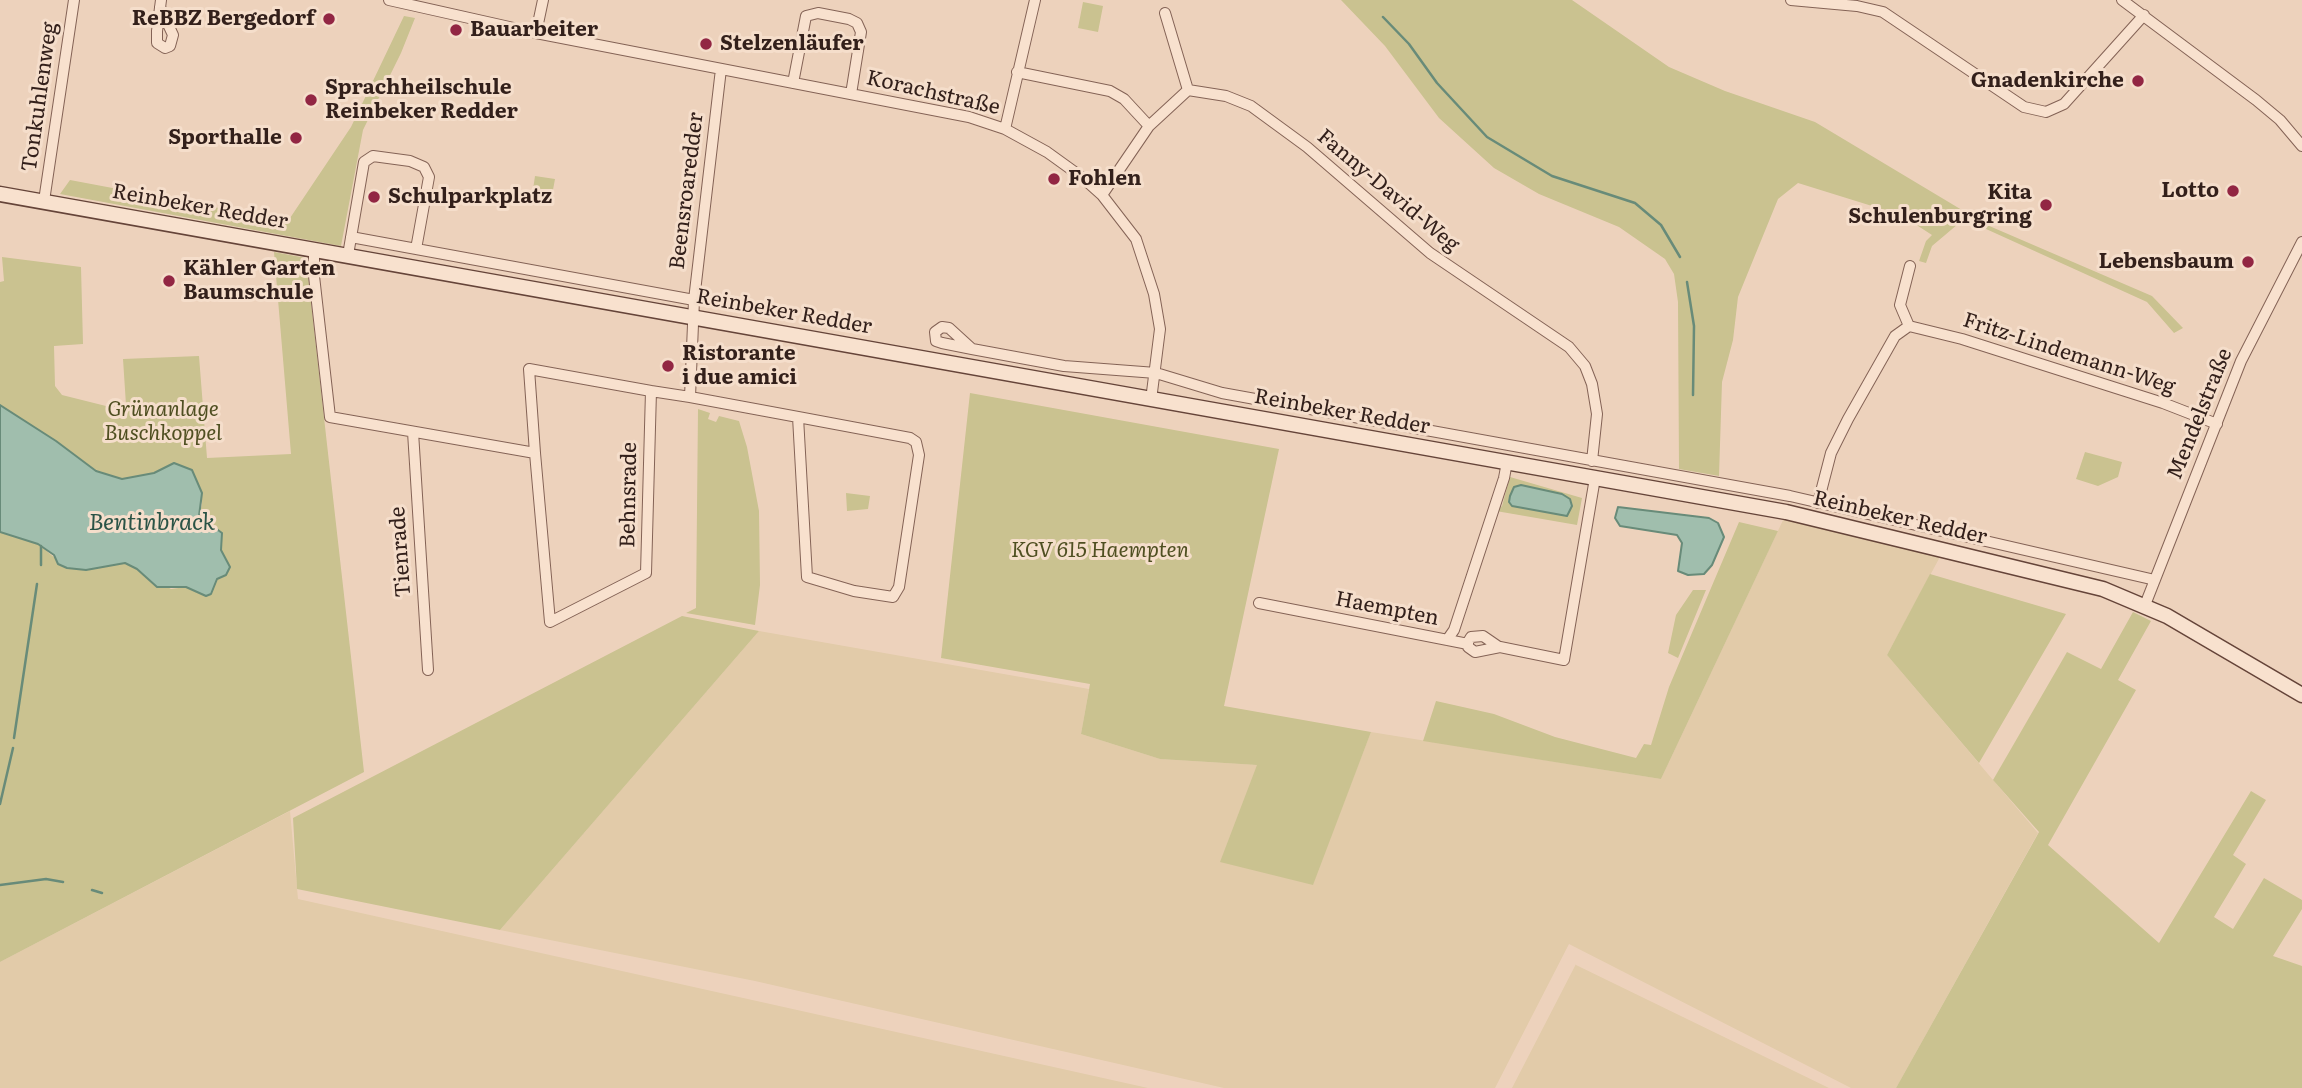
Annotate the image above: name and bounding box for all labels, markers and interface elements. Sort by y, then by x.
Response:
place label: ReBBZ Bergedorf [132,6,315,32]
marker: ReBBZ Bergedorf [321,11,337,27]
place label: Bauarbeiter [470,17,598,43]
street label: Tonkuhlenweg [17,21,63,173]
marker: Bauarbeiter [448,22,464,38]
place label: Stelzenläufer [720,31,864,57]
marker: Stelzenläufer [698,36,714,52]
street label: Korachstraße [864,65,1002,121]
place label: Gnadenkirche [1971,68,2124,94]
marker: Gnadenkirche [2130,73,2146,89]
place label: Sprachheilschule Reinbeker Redder [325,75,518,125]
marker: Sprachheilschule Reinbeker Redder [303,92,319,108]
street label: Beensroaredder [665,111,709,271]
street label: Fanny-David-Weg [1312,124,1464,258]
place label: Sporthalle [168,125,282,151]
marker: Sporthalle [288,130,304,146]
place label: Fohlen [1068,166,1142,192]
marker: Fohlen [1046,171,1062,187]
place label: Lotto [2161,178,2219,204]
street label: Reinbeker Redder [110,179,290,235]
place label: Kita Schulenburgring [1848,180,2032,230]
marker: Lotto [2225,183,2241,199]
place label: Schulparkplatz [388,184,552,210]
marker: Schulparkplatz [366,189,382,205]
marker: Kita Schulenburgring [2038,197,2054,213]
place label: Lebensbaum [2098,249,2234,275]
marker: Lebensbaum [2240,254,2256,270]
place label: Kähler Garten Baumschule [183,256,335,306]
marker: Kähler Garten Baumschule [161,273,177,289]
street label: Reinbeker Redder [694,284,874,340]
street label: Fritz-Lindemann-Weg [1960,308,2178,400]
place label: Ristorante i due amici [682,341,797,391]
street label: Mendelstraße [2162,345,2238,483]
marker: Ristorante i due amici [660,358,676,374]
street label: Reinbeker Redder [1252,384,1432,440]
park label: Grünanlage Buschkoppel [104,397,222,447]
street label: Behnsrade [615,442,643,548]
street label: Reinbeker Redder [1810,486,1990,550]
street label: Tienrade [385,506,417,598]
water label: Bentinbrack [89,509,215,537]
park label: KGV 615 Haempten [1011,538,1189,564]
street label: Haempten [1333,587,1441,631]

